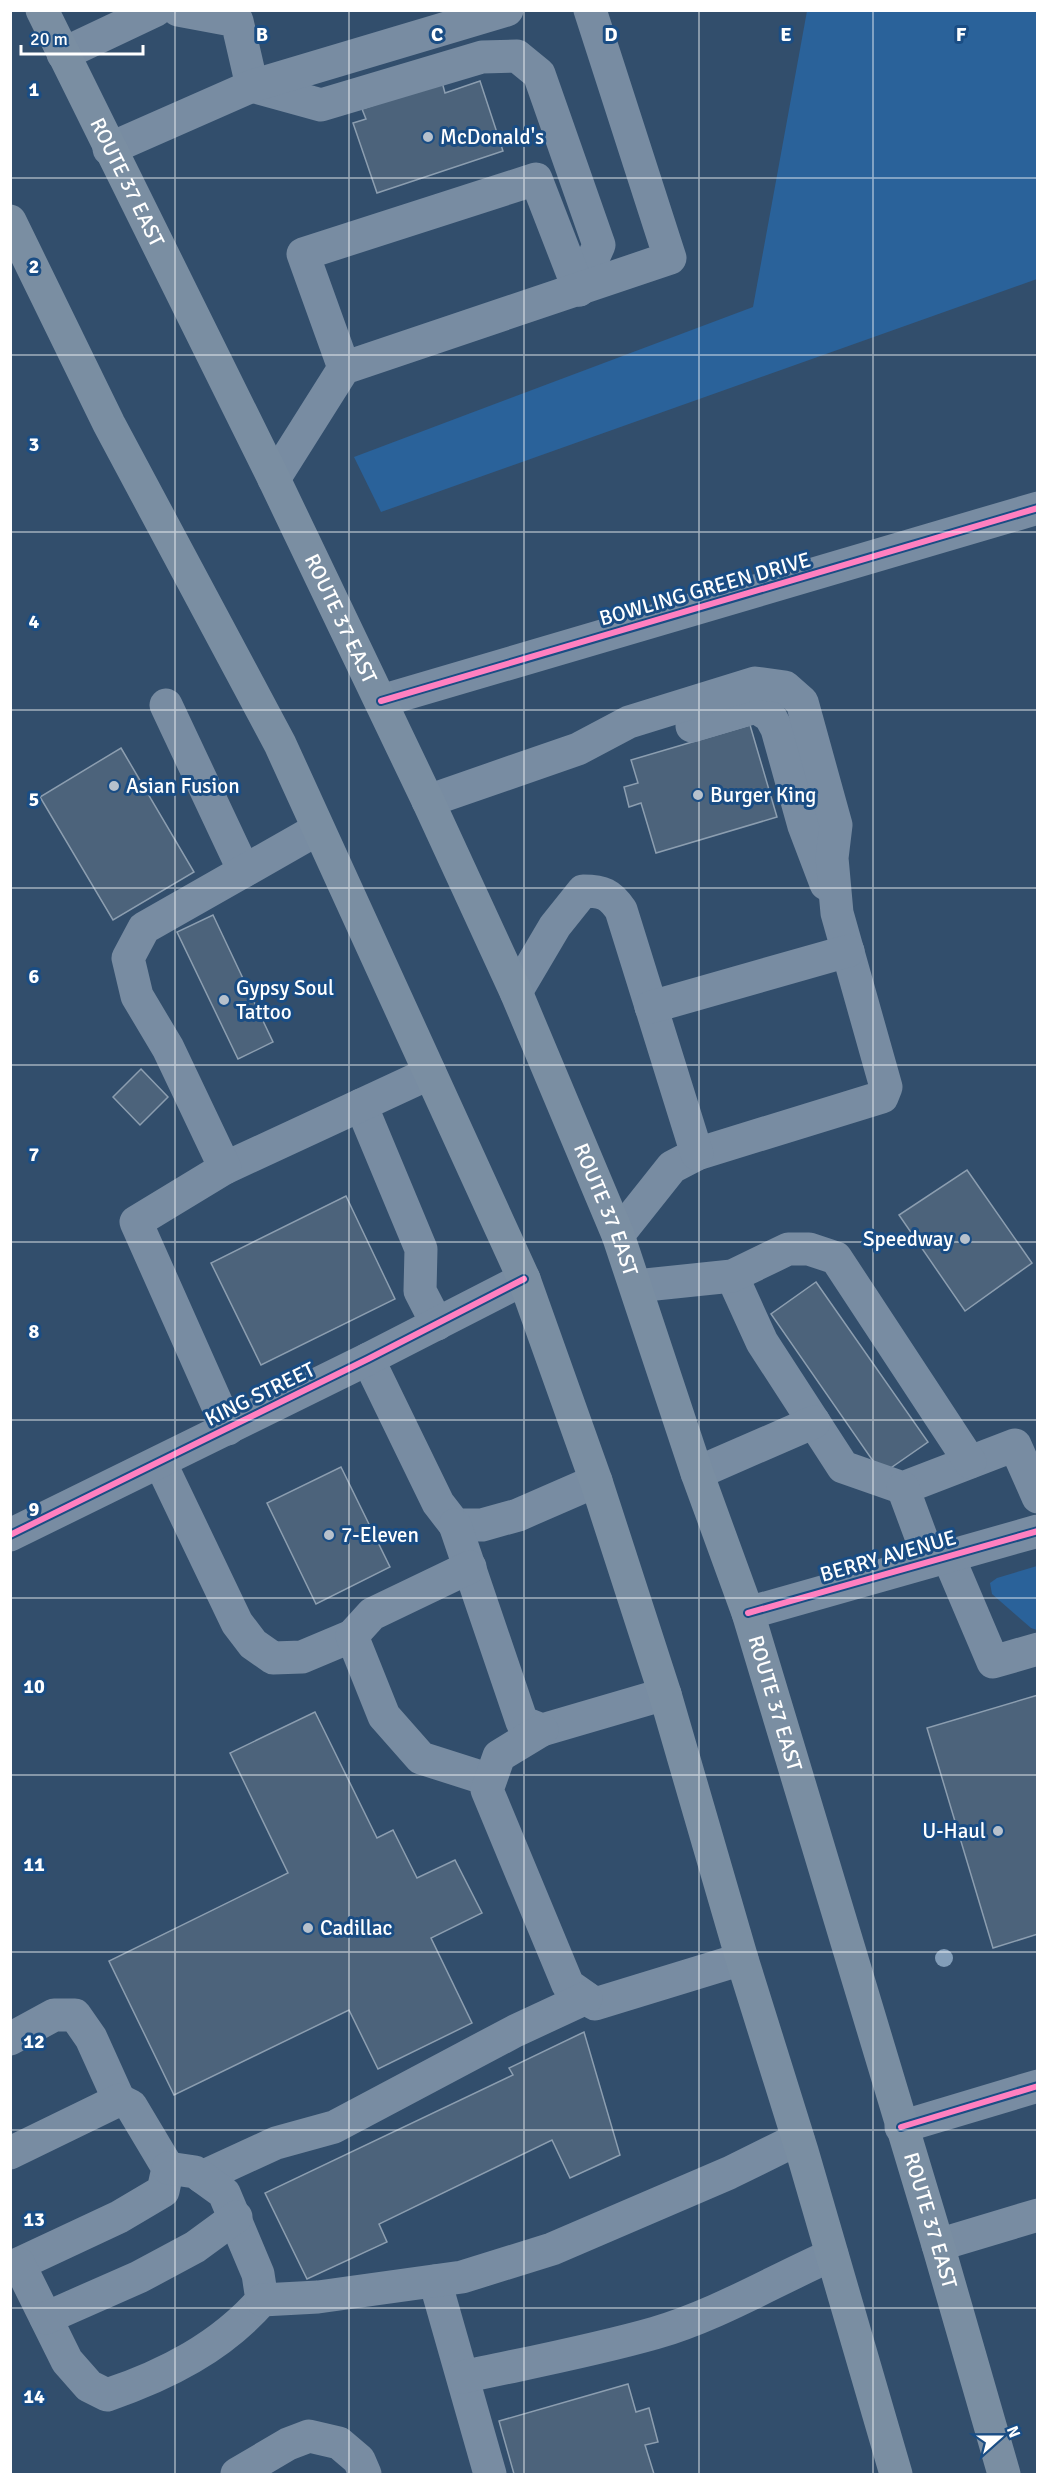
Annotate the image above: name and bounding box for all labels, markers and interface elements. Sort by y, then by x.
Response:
scale bar [21,18,142,56]
text: B [256,22,268,47]
text: C [431,22,443,47]
text: D [604,22,618,47]
text: E [780,22,792,47]
text: F [956,22,967,47]
text: 20 m [30,28,68,50]
text: 1 [29,77,40,102]
street label: ROUTE 37 EAST [84,113,170,251]
place label: McDonald's [440,124,544,150]
marker: McDonald's [421,130,435,144]
text: 2 [29,254,39,279]
text: 3 [29,432,39,457]
street label: BOWLING GREEN DRIVE [596,546,814,632]
street label: ROUTE 37 EAST [299,550,383,688]
text: 4 [29,609,40,634]
place label: Asian Fusion [126,773,240,799]
marker: Asian Fusion [107,779,121,793]
place label: Burger King [710,782,816,808]
text: 5 [29,787,39,812]
marker: Burger King [691,788,705,802]
text: 6 [29,964,40,989]
place label: Gypsy Soul Tattoo [236,975,334,1025]
marker: Gypsy Soul Tattoo [217,993,231,1007]
street label: ROUTE 37 EAST [568,1139,644,1280]
text: 7 [29,1142,40,1167]
place label: Speedway [863,1226,953,1252]
marker: Speedway [958,1232,972,1246]
text: 8 [29,1319,40,1344]
street label: KING STREET [201,1356,320,1432]
text: 9 [29,1497,40,1522]
place label: 7-Eleven [341,1522,419,1548]
street label: BERRY AVENUE [817,1524,959,1588]
marker: 7-Eleven [322,1528,336,1542]
street label: ROUTE 37 EAST [742,1632,808,1775]
text: 10 [23,1674,45,1699]
place label: U-Haul [922,1818,986,1844]
marker: U-Haul [991,1824,1005,1838]
text: 11 [23,1852,45,1877]
place label: Cadillac [320,1915,393,1941]
marker: Cadillac [301,1921,315,1935]
text: 12 [23,2029,45,2054]
street label: ROUTE 37 EAST [898,2149,963,2292]
text: 13 [23,2207,45,2232]
text: 14 [23,2384,45,2409]
north arrow [970,2407,1030,2467]
text: N [1002,2423,1024,2441]

